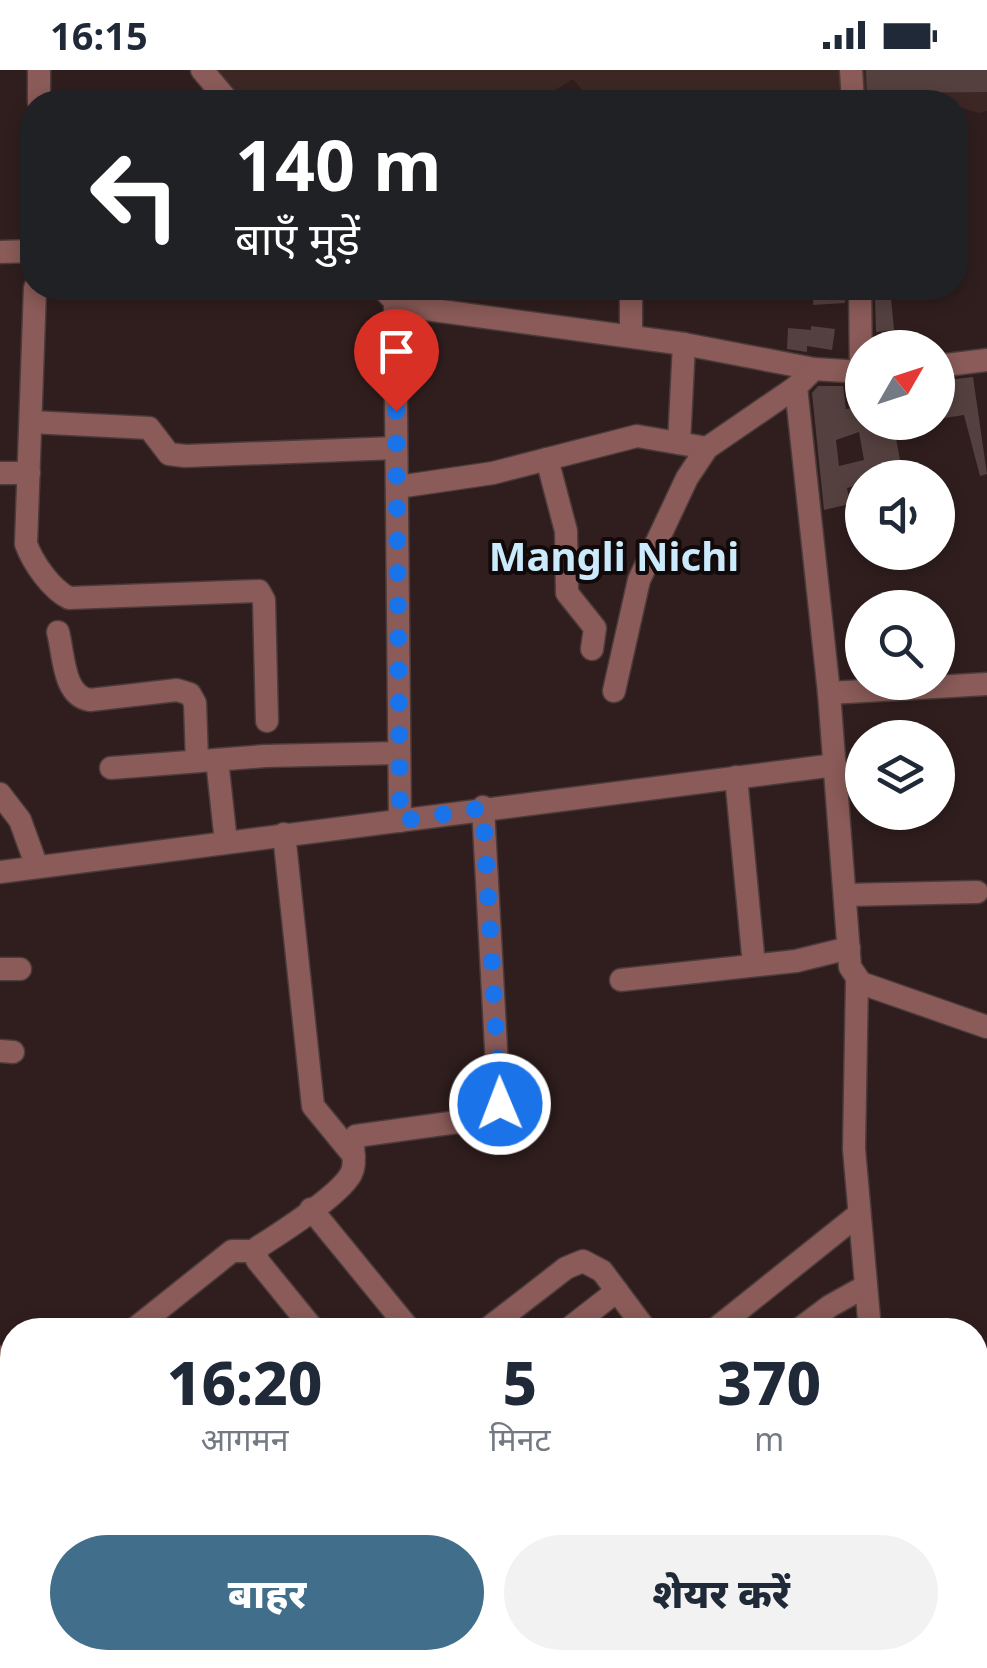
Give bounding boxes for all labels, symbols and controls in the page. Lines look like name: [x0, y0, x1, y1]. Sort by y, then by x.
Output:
text: 16:15: [50, 9, 148, 61]
text: 140 m: [235, 116, 442, 212]
icon: left: [70, 130, 200, 260]
text: बाएँ मुड़ें: [235, 207, 360, 268]
pin: [354, 309, 439, 412]
icon: arrive: [369, 324, 424, 379]
north arrow: [845, 330, 955, 440]
map controls: [845, 330, 955, 830]
button: sound: [845, 460, 955, 570]
district label: Mangli Nichi: [489, 528, 739, 583]
button: search: [845, 590, 955, 700]
button: layers: [845, 720, 955, 830]
position arrow: [448, 1052, 552, 1156]
text: 16:20: [167, 1341, 323, 1423]
text: 5: [503, 1341, 537, 1423]
text: 370: [717, 1341, 821, 1423]
text: आगमन: [201, 1417, 288, 1460]
text: मिनट: [489, 1417, 551, 1460]
text: m: [754, 1417, 784, 1460]
button: बाहर: [50, 1535, 484, 1650]
button: शेयर करें: [504, 1535, 938, 1650]

